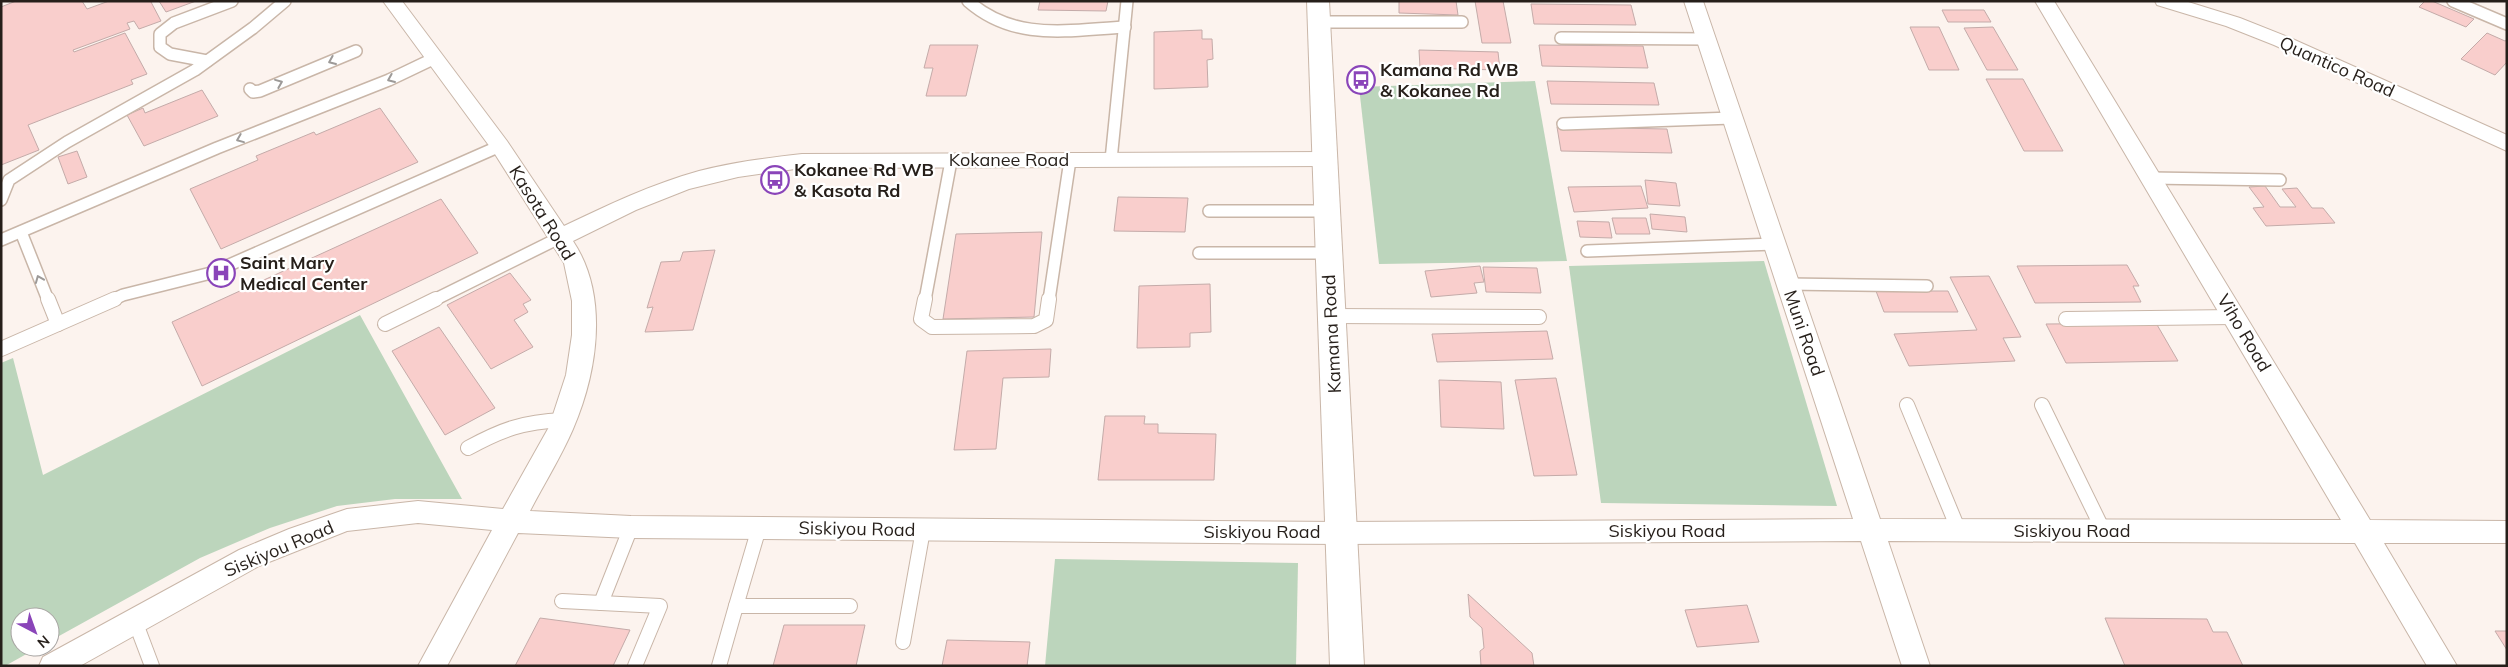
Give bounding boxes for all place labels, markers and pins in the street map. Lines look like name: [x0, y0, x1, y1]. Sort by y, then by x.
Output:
place label: Kamana Rd WB & Kokanee Rd: [1380, 58, 1519, 102]
bus stop icon: Kamana Rd WB & Kokanee Rd: [1346, 65, 1376, 95]
place label: Kokanee Rd WB & Kasota Rd: [794, 158, 934, 202]
bus stop icon: Kokanee Rd WB & Kasota Rd: [760, 165, 790, 195]
place label: Saint Mary Medical Center: [240, 251, 368, 295]
hospital icon: Saint Mary Medical Center: [206, 258, 236, 288]

